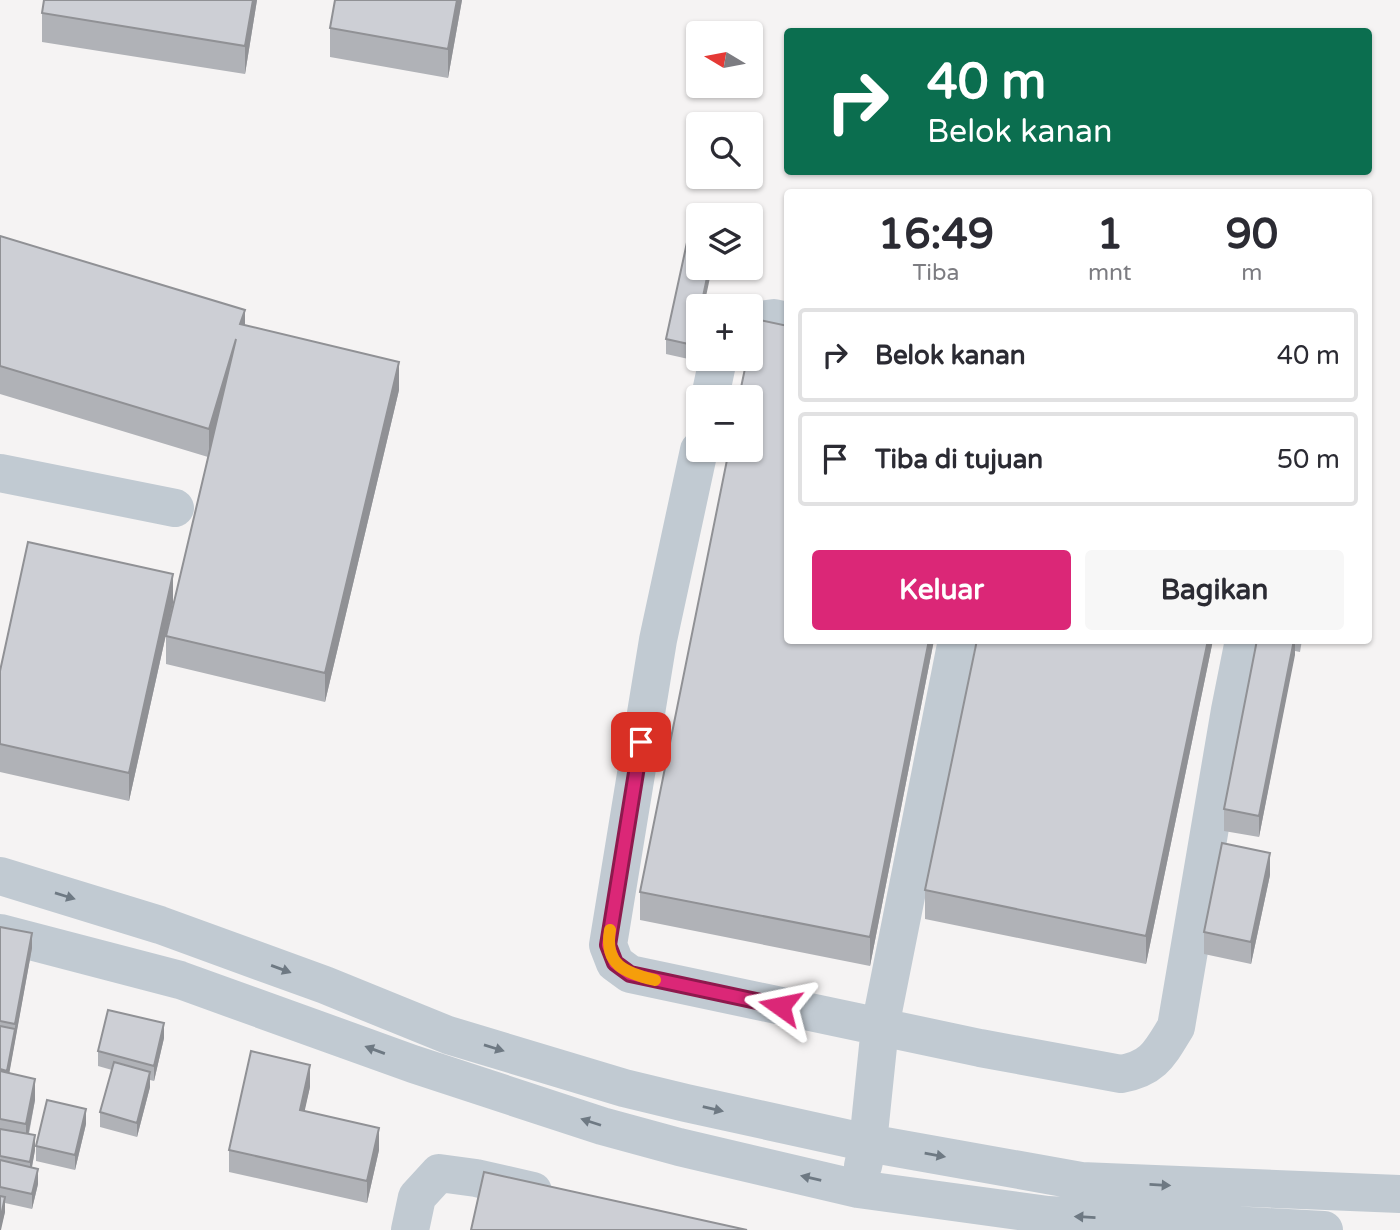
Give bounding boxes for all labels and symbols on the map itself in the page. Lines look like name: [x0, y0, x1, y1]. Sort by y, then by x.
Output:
north arrow: [686, 21, 763, 98]
pin: [611, 712, 671, 772]
one-way arrow: [55, 891, 76, 902]
one-way arrow: [270, 964, 291, 975]
position arrow: [743, 969, 817, 1043]
one-way arrow: [365, 1044, 386, 1055]
one-way arrow: [483, 1044, 504, 1054]
one-way arrow: [702, 1104, 724, 1115]
one-way arrow: [580, 1116, 601, 1127]
one-way arrow: [924, 1150, 946, 1161]
one-way arrow: [800, 1172, 822, 1183]
one-way arrow: [1149, 1179, 1171, 1190]
one-way arrow: [1074, 1211, 1096, 1222]

